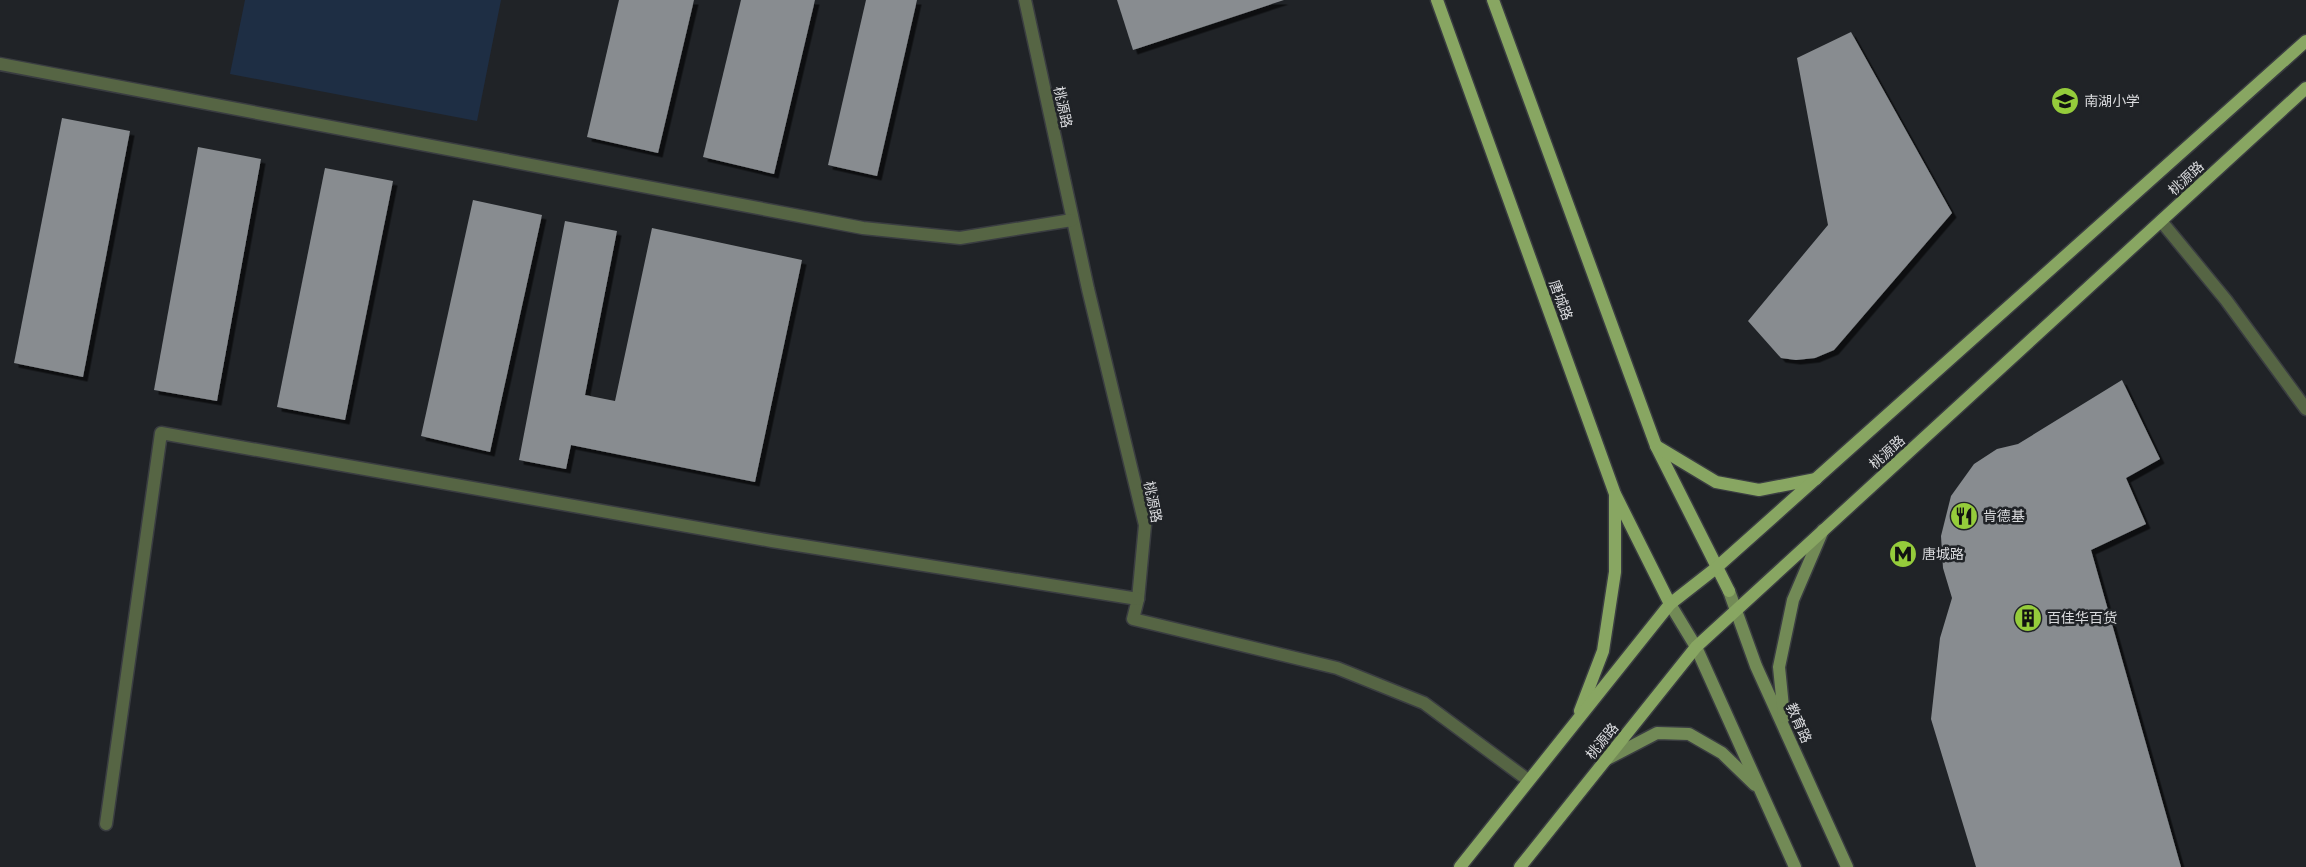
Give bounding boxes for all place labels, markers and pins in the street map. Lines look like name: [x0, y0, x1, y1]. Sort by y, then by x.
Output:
school or university icon: 南湖小学: [2050, 86, 2080, 116]
place label: 南湖小学: [2084, 93, 2140, 109]
restaurant icon: 肯德基: [1949, 501, 1979, 531]
place label: 肯德基: [1983, 508, 2025, 524]
metro station icon: 唐城路: [1888, 539, 1918, 569]
place label: 唐城路: [1922, 546, 1964, 562]
building icon: 百佳华百货: [2013, 603, 2043, 633]
place label: 百佳华百货: [2047, 610, 2117, 626]

